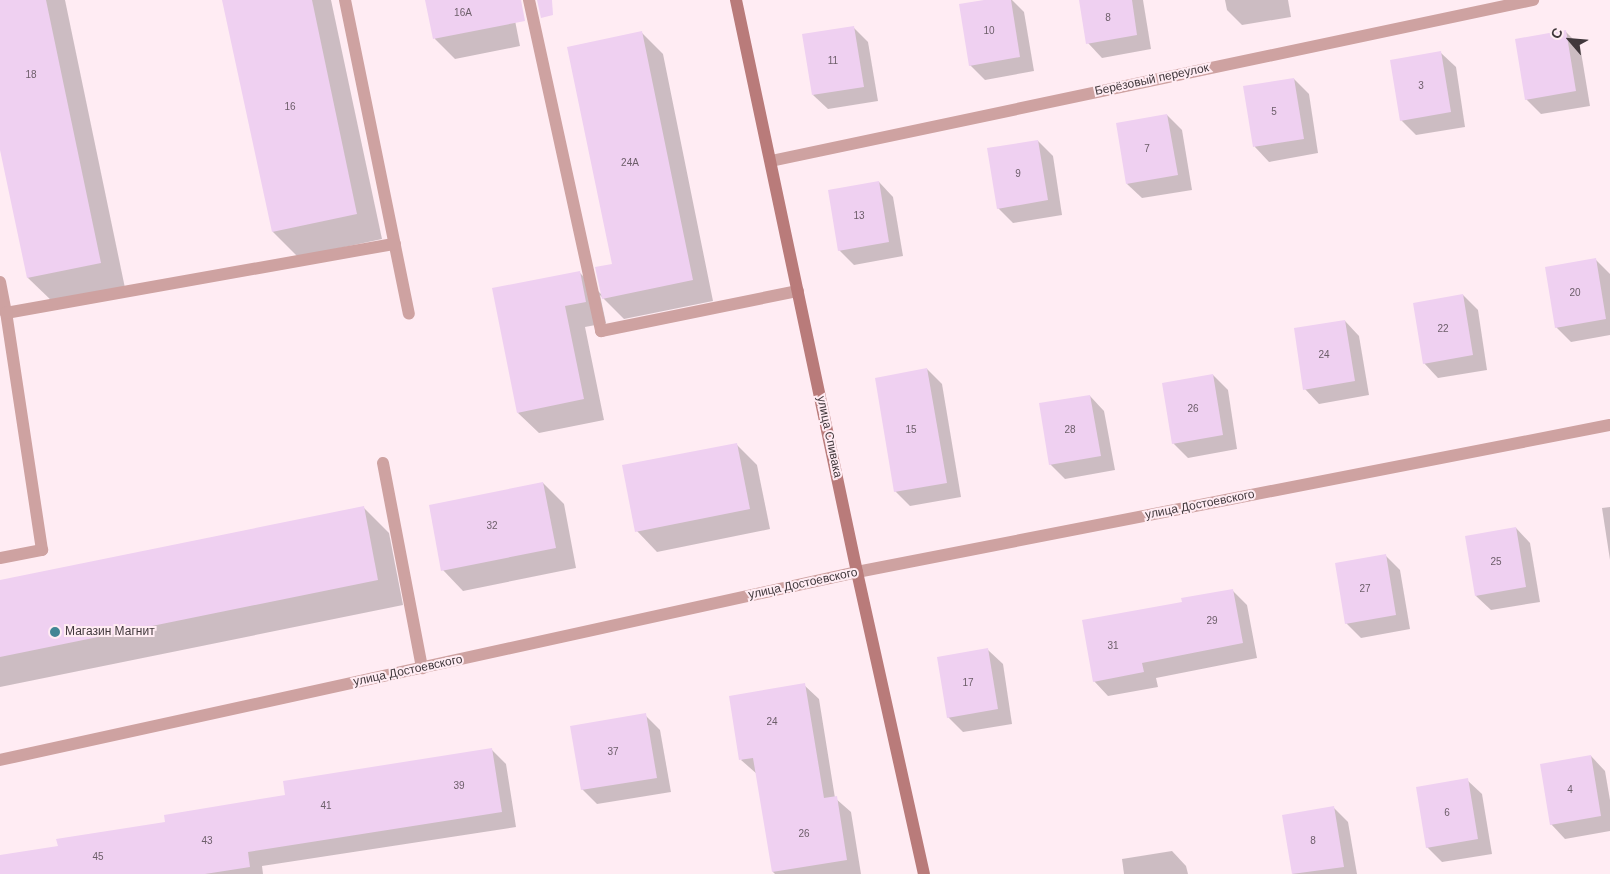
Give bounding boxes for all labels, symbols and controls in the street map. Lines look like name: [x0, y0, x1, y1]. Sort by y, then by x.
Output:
house number: 16А: [454, 7, 472, 19]
house number: 8: [1105, 12, 1111, 24]
north arrow: [1545, 15, 1595, 65]
house number: 10: [983, 25, 995, 37]
text: С: [1547, 25, 1566, 41]
house number: 11: [828, 55, 838, 67]
street label: Берёзовый переулок: [1094, 61, 1210, 99]
house number: 18: [25, 69, 37, 81]
house number: 3: [1418, 80, 1424, 92]
house number: 16: [284, 101, 296, 113]
house number: 5: [1271, 106, 1277, 118]
house number: 7: [1144, 143, 1150, 155]
house number: 24А: [621, 157, 639, 169]
house number: 9: [1015, 168, 1021, 180]
house number: 13: [853, 210, 865, 222]
house number: 20: [1569, 287, 1581, 299]
house number: 22: [1437, 323, 1449, 335]
house number: 24: [1318, 349, 1330, 361]
street label: улица Спивака: [813, 395, 845, 479]
house number: 26: [1187, 403, 1199, 415]
house number: 15: [905, 424, 917, 436]
house number: 28: [1064, 424, 1076, 436]
street label: улица Достоевского: [1144, 487, 1256, 523]
house number: 32: [486, 520, 498, 532]
house number: 25: [1490, 556, 1502, 568]
street label: улица Достоевского: [747, 565, 859, 603]
house number: 27: [1359, 583, 1371, 595]
house number: 29: [1206, 615, 1218, 627]
place label: Магазин Магнит: [65, 625, 155, 639]
marker: Магазин Магнит: [49, 626, 61, 638]
house number: 31: [1107, 640, 1119, 652]
street label: улица Достоевского: [352, 652, 464, 690]
house number: 17: [962, 677, 974, 689]
house number: 24: [766, 716, 778, 728]
house number: 37: [607, 746, 619, 758]
house number: 39: [453, 780, 465, 792]
house number: 4: [1567, 784, 1573, 796]
house number: 41: [320, 800, 332, 812]
house number: 6: [1444, 807, 1450, 819]
house number: 26: [798, 828, 810, 840]
house number: 43: [201, 835, 213, 847]
house number: 8: [1310, 835, 1316, 847]
house number: 45: [92, 851, 104, 863]

